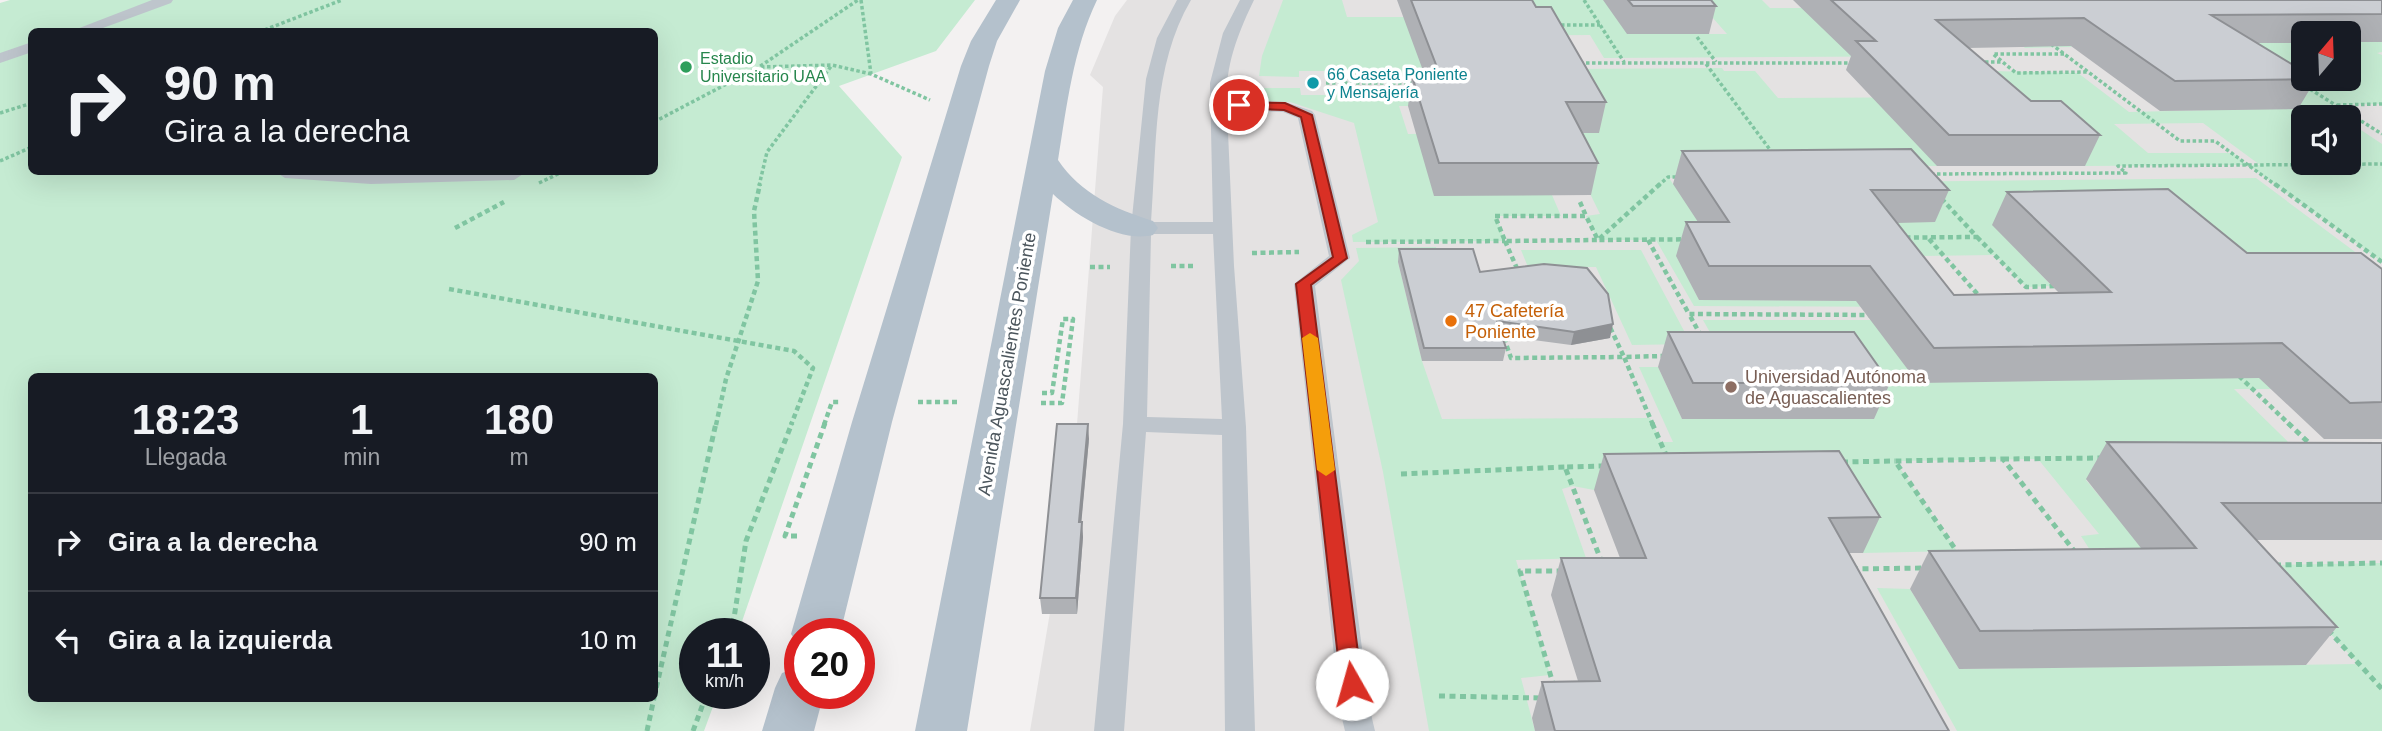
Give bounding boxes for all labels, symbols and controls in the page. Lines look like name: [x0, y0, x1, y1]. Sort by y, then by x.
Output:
north arrow: [2291, 21, 2361, 91]
map controls: [2291, 21, 2361, 175]
place label: Estadio Universitario UAA: [700, 50, 827, 85]
icon: right: [49, 56, 140, 147]
text: 90 m: [164, 56, 276, 110]
marker: Estadio Universitario UAA: [678, 59, 694, 75]
place label: 66 Caseta Poniente y Mensajería: [1327, 66, 1468, 101]
pin: [1209, 75, 1269, 135]
marker: 66 Caseta Poniente y Mensajería: [1305, 75, 1321, 91]
icon: arrive: [1220, 86, 1258, 124]
button: sound: [2291, 105, 2361, 175]
text: Gira a la derecha: [164, 113, 409, 149]
street label: Avenida Aguascalientes Poniente: [974, 231, 1040, 497]
place label: 47 Cafetería Poniente: [1465, 301, 1565, 342]
marker: 47 Cafetería Poniente: [1443, 313, 1459, 329]
place label: Universidad Autónoma de Aguascalientes: [1745, 367, 1927, 408]
marker: Universidad Autónoma de Aguascalientes: [1723, 379, 1739, 395]
text: 18:23: [132, 396, 239, 443]
text: 1: [350, 396, 373, 443]
text: 180: [484, 396, 554, 443]
text: Llegada: [145, 444, 227, 470]
text: min: [343, 444, 380, 470]
text: m: [510, 444, 529, 470]
icon: right: [49, 523, 87, 561]
text: Gira a la derecha: [108, 527, 318, 557]
text: 90 m: [579, 527, 637, 557]
speed limit sign: 20: [784, 618, 875, 709]
icon: left: [49, 621, 87, 659]
text: Gira a la izquierda: [108, 625, 332, 655]
text: 10 m: [579, 625, 637, 655]
text: 11: [706, 635, 743, 674]
position arrow: [1315, 647, 1389, 721]
text: km/h: [705, 671, 744, 691]

